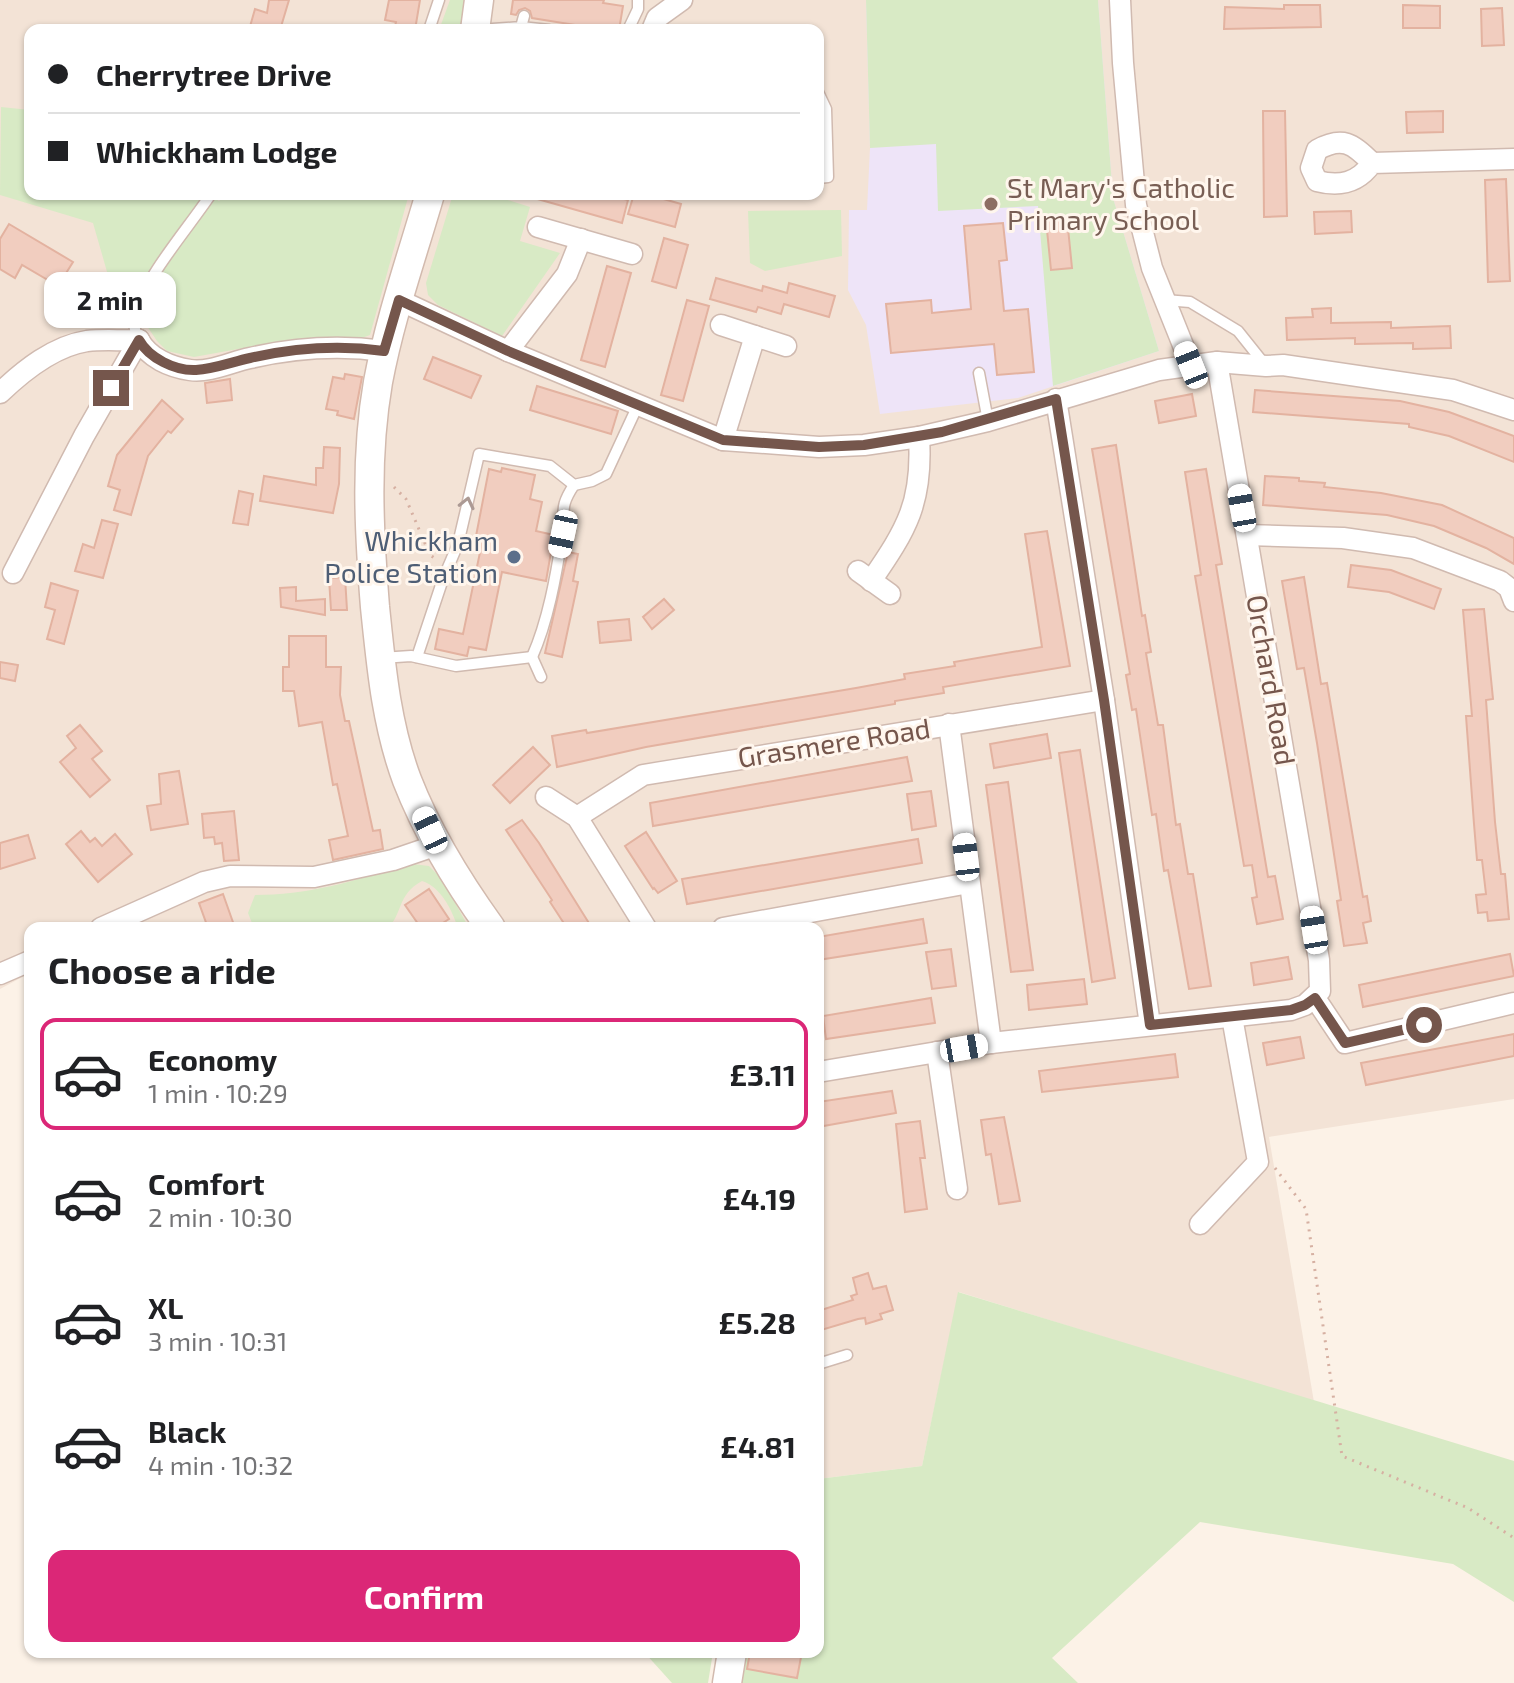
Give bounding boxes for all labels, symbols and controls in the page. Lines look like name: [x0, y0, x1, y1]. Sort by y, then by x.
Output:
text: Cherrytree Drive: [96, 56, 332, 92]
text: Whickham Lodge: [96, 133, 338, 169]
place label: St Mary's Catholic Primary School: [1007, 170, 1235, 236]
marker: St Mary's Catholic Primary School: [982, 195, 1000, 213]
callout: 2 min: [45, 272, 177, 328]
text: 2 min: [77, 284, 143, 315]
car: [1171, 338, 1211, 392]
route end: [93, 370, 129, 406]
car: [1226, 482, 1258, 534]
one-way arrow: [458, 497, 475, 511]
car: [546, 508, 580, 560]
place label: Whickham Police Station: [324, 523, 498, 589]
marker: Whickham Police Station: [505, 548, 523, 566]
street label: Orchard Road: [1240, 592, 1304, 768]
street label: Grasmere Road: [735, 710, 933, 774]
car: [409, 803, 451, 857]
car: [951, 832, 981, 882]
car: [1298, 904, 1330, 956]
text: Choose a ride: [48, 948, 276, 991]
route start: [1406, 1007, 1442, 1043]
car: [938, 1032, 990, 1064]
icon: car: [52, 1038, 124, 1110]
text: Economy: [148, 1041, 277, 1077]
text: £3.11: [729, 1056, 796, 1092]
text: 1 min · 10:29: [148, 1077, 288, 1108]
icon: car: [52, 1162, 124, 1234]
text: Comfort: [148, 1165, 265, 1201]
text: £4.19: [723, 1180, 796, 1216]
text: 2 min · 10:30: [148, 1201, 293, 1232]
icon: car: [52, 1286, 124, 1358]
text: XL: [148, 1289, 183, 1325]
text: £5.28: [718, 1304, 796, 1340]
text: 3 min · 10:31: [148, 1325, 287, 1356]
icon: car: [52, 1410, 124, 1482]
text: Black: [148, 1413, 226, 1449]
text: £4.81: [720, 1428, 796, 1464]
text: 4 min · 10:32: [148, 1449, 293, 1480]
button: Confirm: [48, 1550, 800, 1642]

